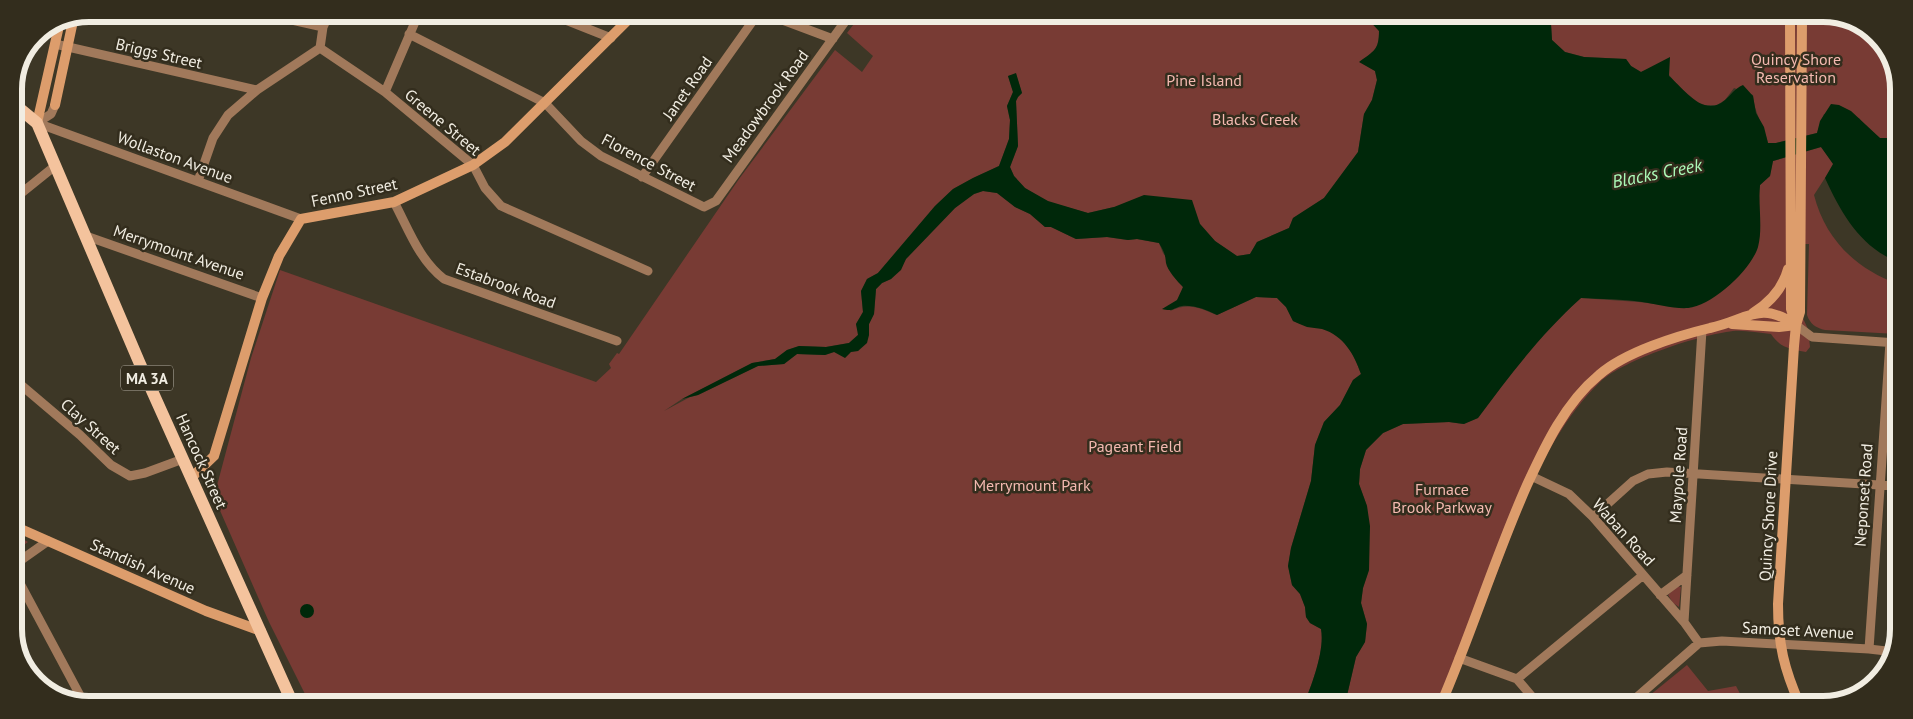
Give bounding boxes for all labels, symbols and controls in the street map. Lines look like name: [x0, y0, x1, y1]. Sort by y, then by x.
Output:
street label: Briggs Street: [114, 33, 205, 73]
street label: Meadowbrook Road: [718, 46, 812, 166]
park label: Quincy Shore Reservation: [1751, 49, 1841, 87]
street label: Janet Road: [657, 52, 716, 124]
park label: Pine Island: [1166, 70, 1242, 90]
street label: Greene Street: [401, 84, 486, 160]
park label: Blacks Creek: [1212, 109, 1298, 129]
street label: Wollaston Avenue: [115, 127, 235, 187]
street label: Florence Street: [598, 129, 700, 196]
water label: Blacks Creek: [1610, 153, 1705, 193]
street label: Fenno Street: [309, 173, 399, 211]
street label: Merrymount Avenue: [111, 220, 247, 284]
street label: Estabrook Road: [453, 258, 559, 312]
road number: MA 3A: [121, 366, 173, 390]
street label: Clay Street: [57, 394, 126, 458]
street label: Hancock Street: [172, 410, 232, 512]
street label: Maypole Road: [1665, 426, 1691, 524]
park label: Pageant Field: [1088, 436, 1182, 456]
street label: Neponset Road: [1849, 443, 1877, 547]
street label: Quincy Shore Drive: [1755, 450, 1781, 582]
park label: Merrymount Park: [973, 475, 1091, 495]
park label: Furnace Brook Parkway: [1392, 479, 1493, 517]
street label: Waban Road: [1588, 494, 1660, 570]
street label: Standish Avenue: [87, 534, 199, 598]
street label: Samoset Avenue: [1742, 617, 1854, 643]

